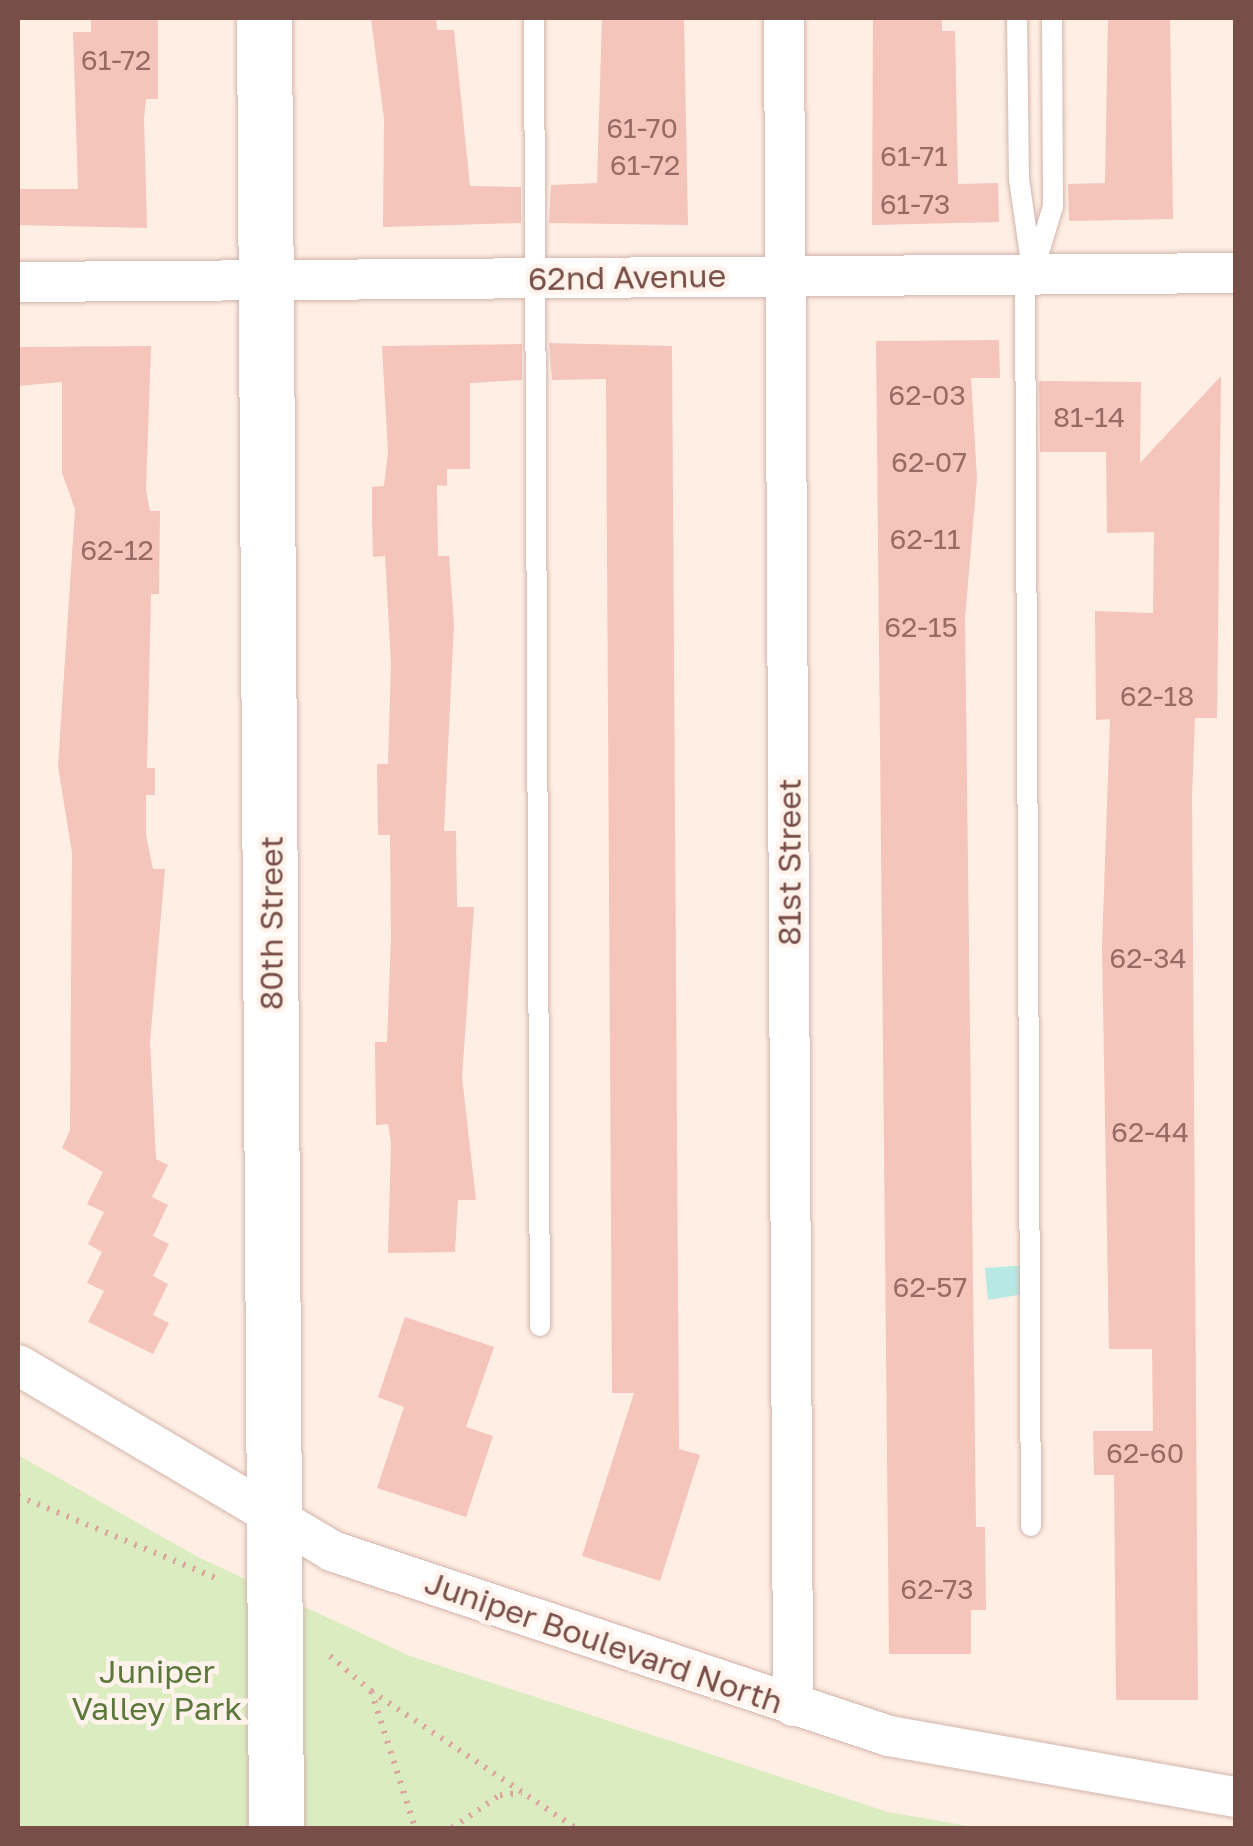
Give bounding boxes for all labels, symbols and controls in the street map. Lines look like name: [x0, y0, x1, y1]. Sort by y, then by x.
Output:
house number: 61-72: [81, 43, 151, 77]
house number: 61-70: [606, 111, 678, 145]
house number: 61-71: [880, 139, 948, 173]
house number: 61-72: [610, 148, 680, 182]
house number: 61-73: [880, 187, 950, 221]
street label: 62nd Avenue: [528, 256, 726, 298]
house number: 62-03: [888, 378, 966, 412]
house number: 81-14: [1053, 400, 1125, 434]
house number: 62-07: [891, 445, 967, 479]
house number: 62-11: [890, 522, 960, 556]
house number: 62-12: [80, 533, 154, 567]
house number: 62-15: [884, 610, 958, 644]
house number: 62-18: [1120, 679, 1194, 713]
street label: 81st Street: [770, 778, 808, 946]
street label: 80th Street: [252, 836, 290, 1010]
house number: 62-34: [1109, 941, 1187, 975]
house number: 62-44: [1111, 1115, 1189, 1149]
house number: 62-57: [893, 1270, 967, 1304]
house number: 62-60: [1106, 1436, 1184, 1470]
street label: Juniper Boulevard North: [420, 1563, 788, 1721]
house number: 62-73: [900, 1572, 974, 1606]
park label: Juniper Valley Park: [72, 1653, 242, 1728]

